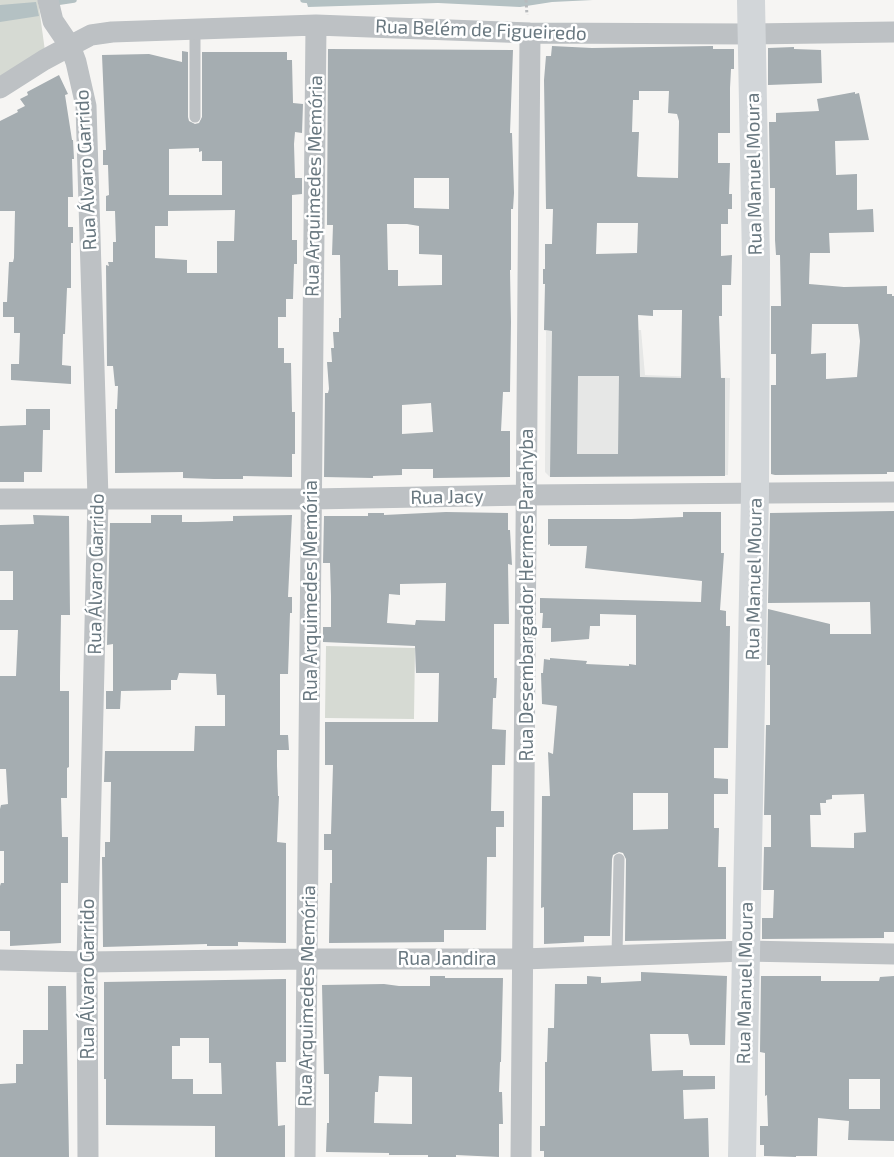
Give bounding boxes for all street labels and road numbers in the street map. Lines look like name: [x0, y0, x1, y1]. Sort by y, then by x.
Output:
street label: Rua Belém de Figueiredo: [375, 15, 587, 45]
street label: Rua Arquimedes Memória: [301, 75, 327, 297]
street label: Rua Álvaro Garrido: [70, 89, 102, 251]
street label: Rua Manuel Moura: [741, 93, 767, 255]
street label: Rua Desembargador Hermes Parahyba: [516, 428, 538, 762]
street label: Rua Arquimedes Memória: [300, 480, 322, 702]
street label: Rua Jacy: [410, 485, 484, 509]
street label: Rua Álvaro Garrido: [83, 493, 109, 655]
street label: Rua Manuel Moura: [741, 498, 767, 660]
street label: Rua Arquimedes Memória: [294, 885, 320, 1107]
street label: Rua Álvaro Garrido: [77, 898, 99, 1060]
street label: Rua Manuel Moura: [732, 902, 758, 1064]
street label: Rua Jandira: [398, 948, 496, 970]

